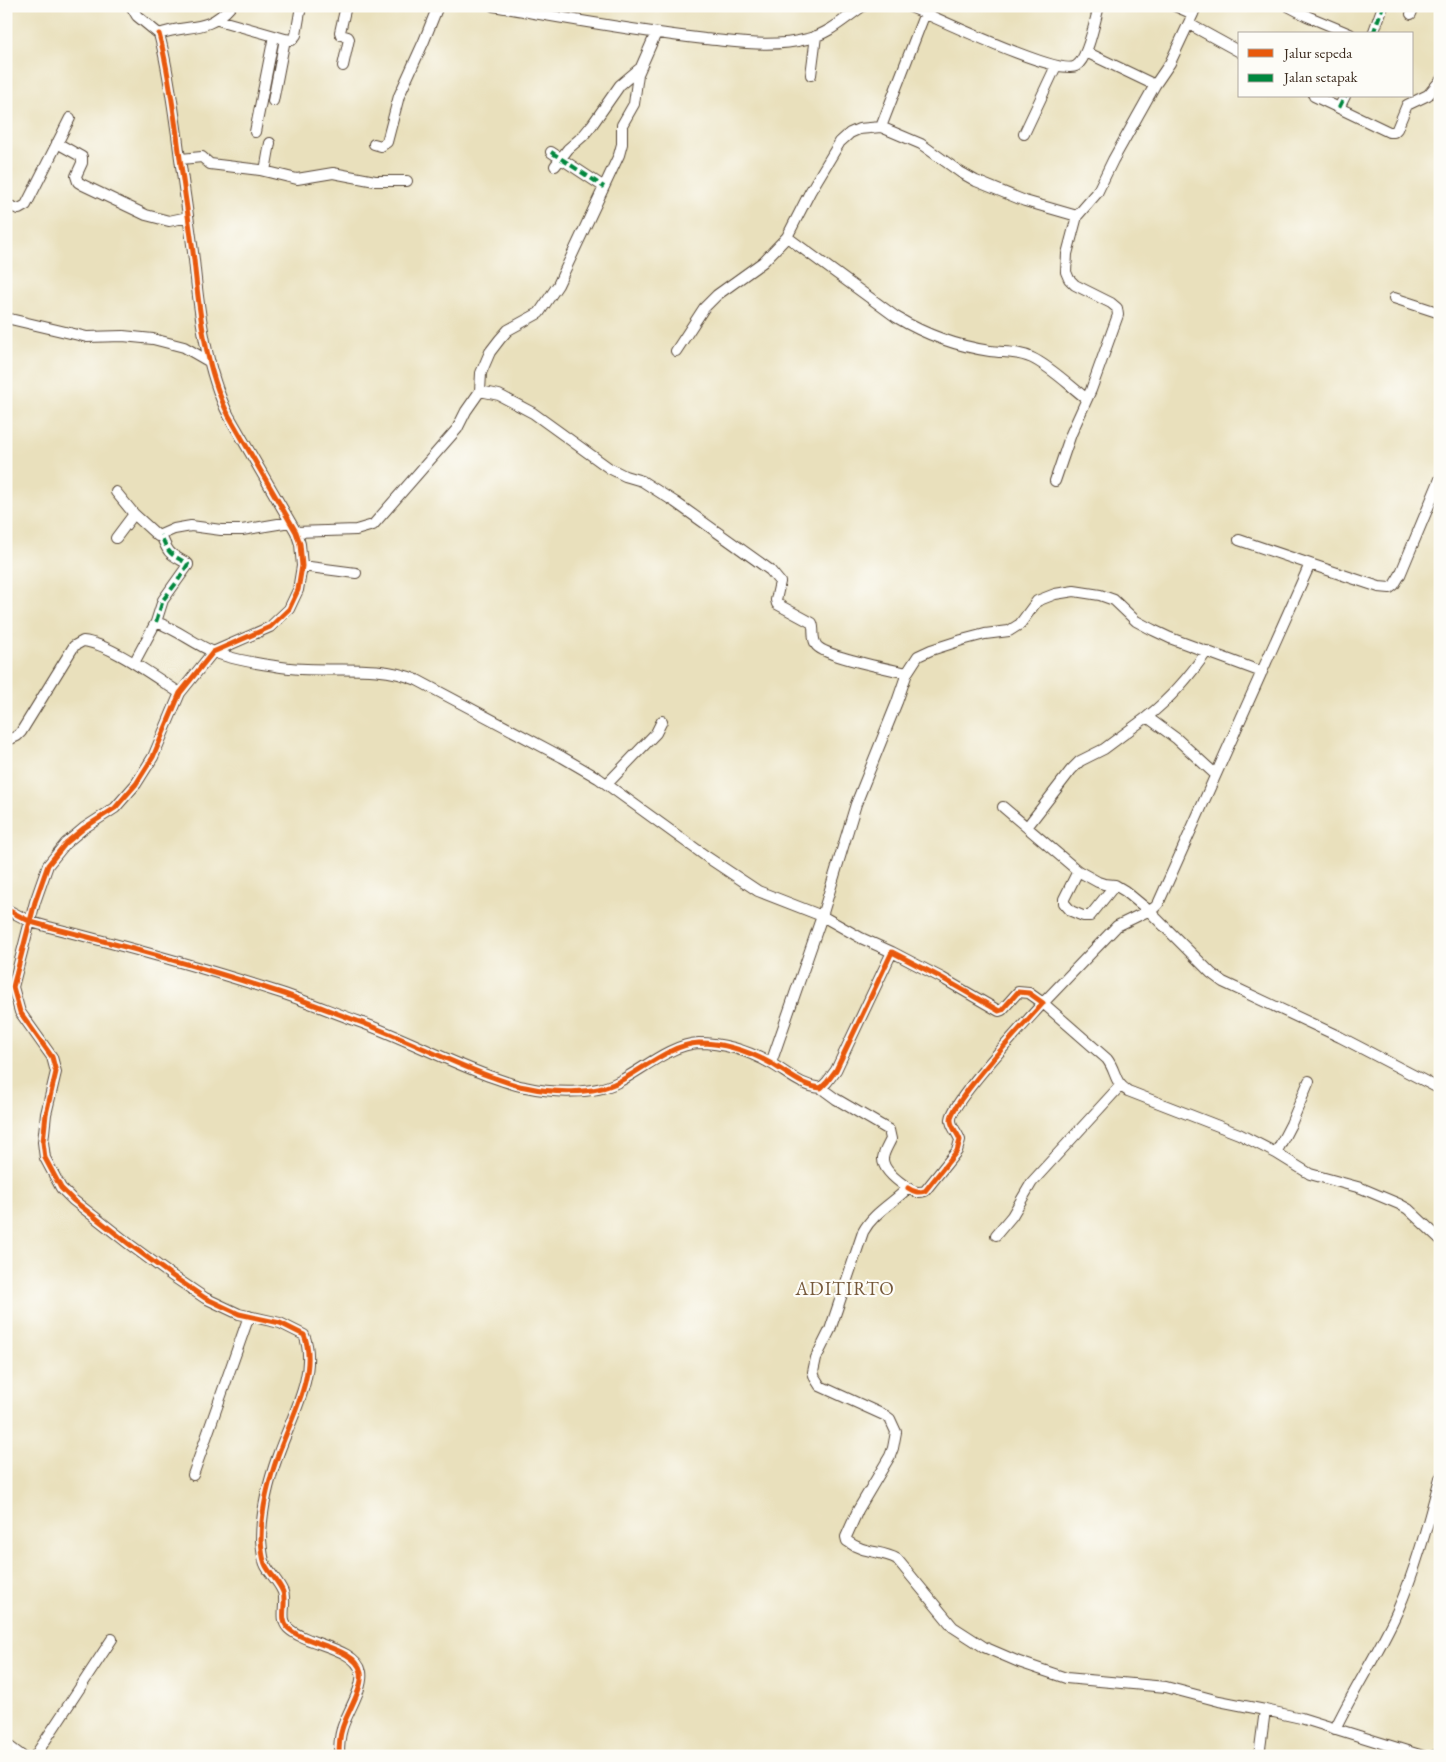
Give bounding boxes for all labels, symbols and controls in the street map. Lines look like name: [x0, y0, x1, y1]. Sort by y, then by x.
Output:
legend: [1238, 32, 1414, 98]
text: Jalur sepeda: [1282, 43, 1352, 62]
text: Jalan setapak: [1282, 67, 1358, 86]
district label: ADITIRTO: [794, 1276, 895, 1301]

